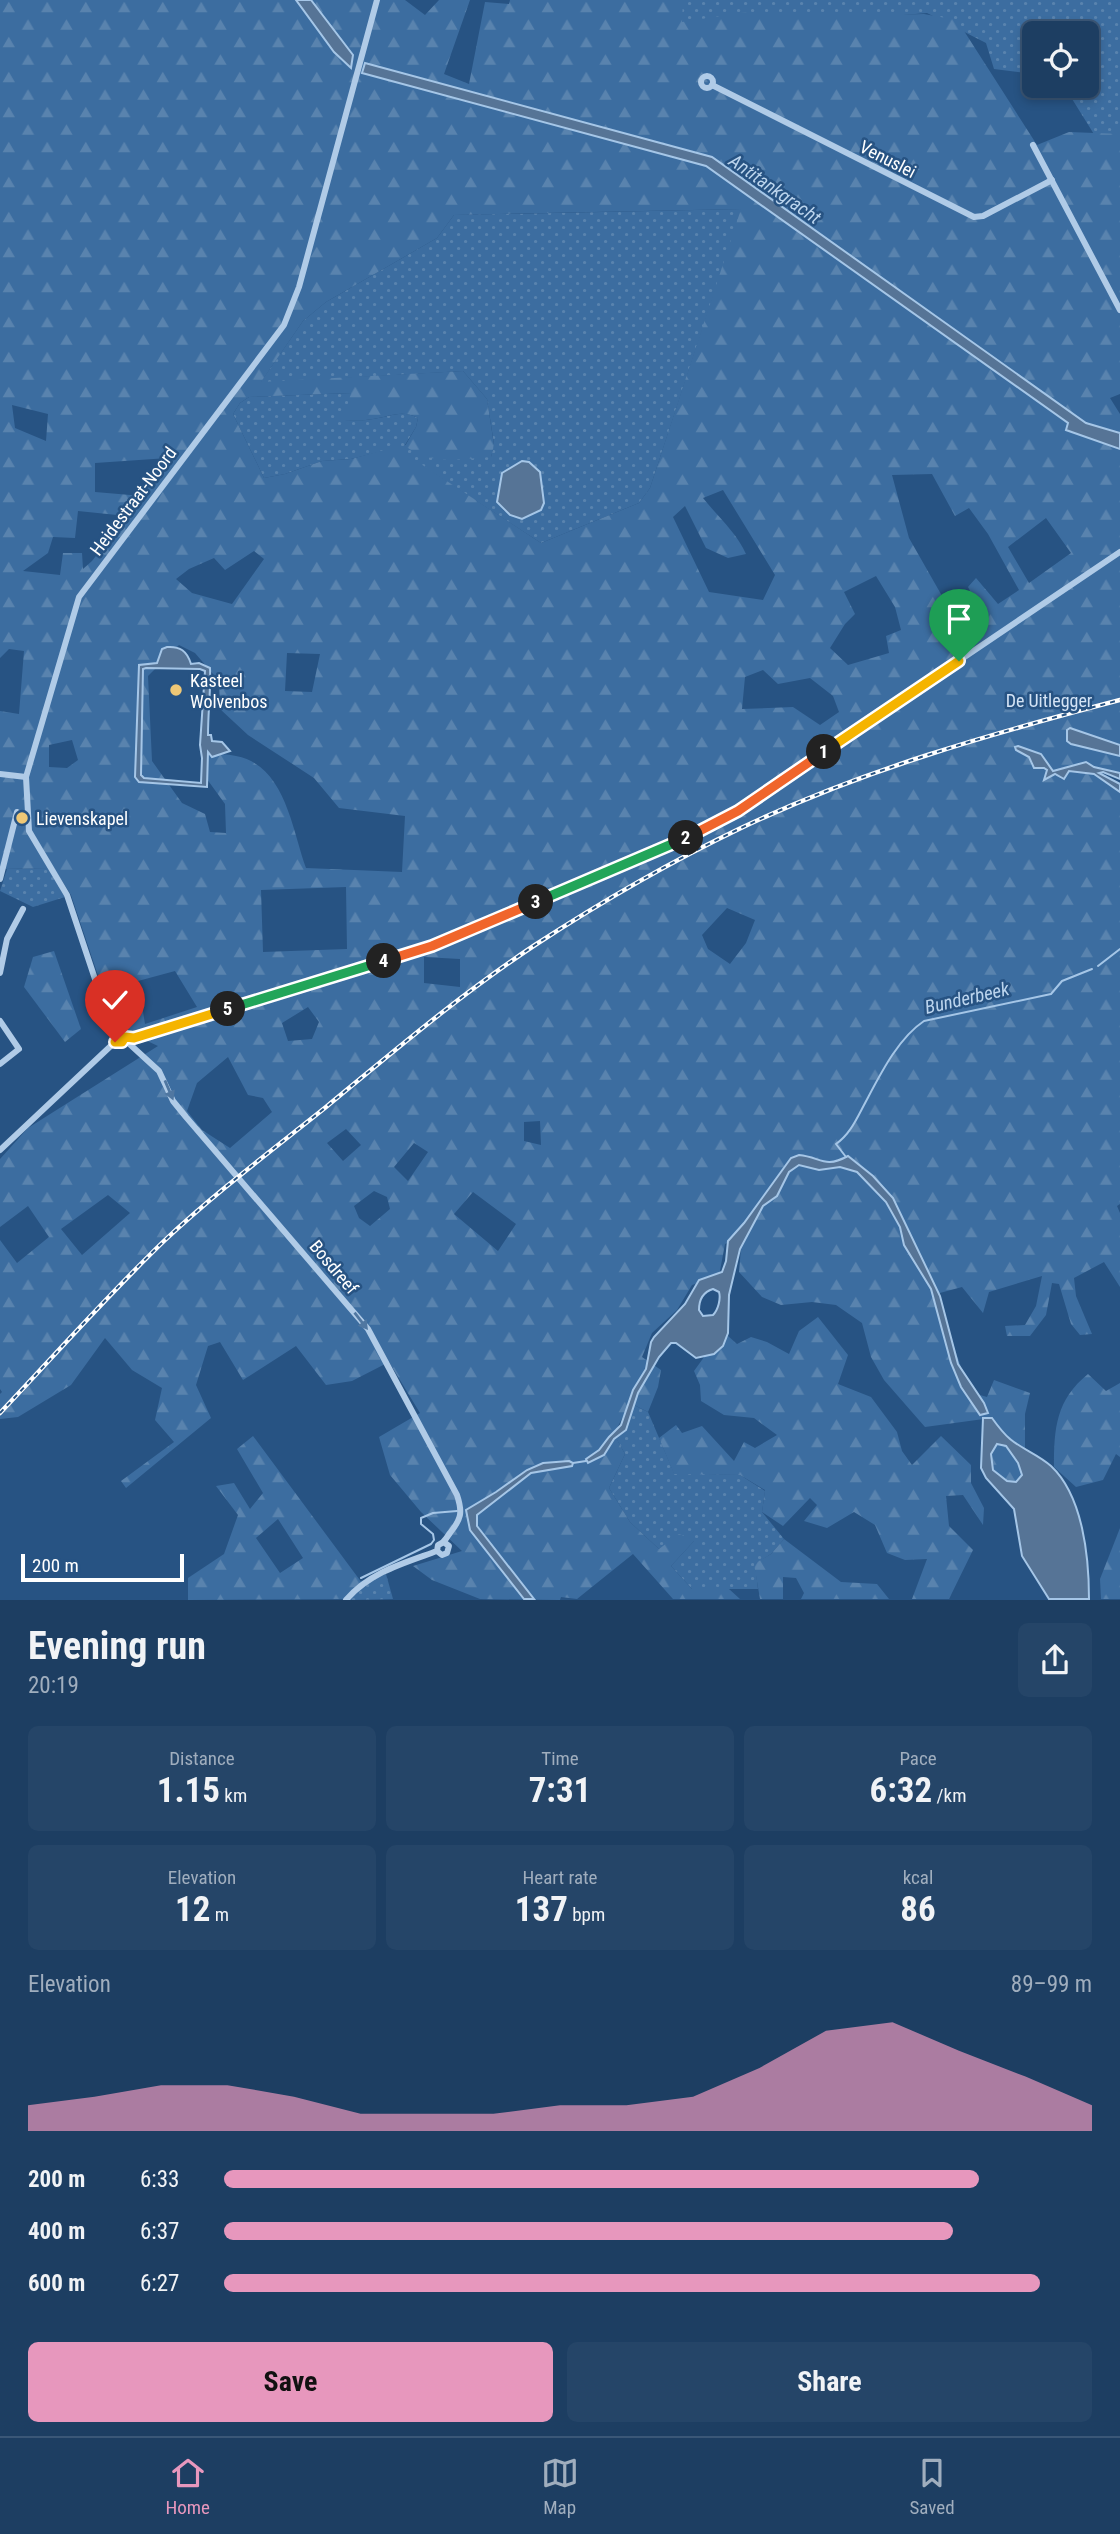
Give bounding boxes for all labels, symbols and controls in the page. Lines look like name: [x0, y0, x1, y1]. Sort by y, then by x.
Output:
map controls: [1022, 21, 1099, 98]
button: locate: [1022, 21, 1099, 98]
street label: Venuslei: [856, 136, 920, 182]
water label: Antitankgracht: [724, 148, 826, 229]
street label: Heidestraat-Noord: [85, 443, 181, 559]
pin: [929, 589, 989, 661]
icon: arrive: [940, 600, 978, 638]
place label: Kasteel Wolvenbos: [190, 670, 267, 712]
marker: Kasteel Wolvenbos: [168, 682, 184, 698]
park label: De Uitlegger: [1006, 690, 1093, 711]
pin: 1: [806, 734, 842, 770]
text: 1: [819, 740, 828, 763]
place label: Lievenskapel: [36, 808, 128, 829]
marker: Lievenskapel: [14, 810, 30, 826]
pin: 2: [668, 820, 704, 856]
text: 2: [681, 826, 690, 849]
pin: 3: [518, 884, 554, 920]
text: 3: [531, 890, 540, 913]
pin: 4: [366, 944, 402, 978]
text: 4: [379, 949, 388, 972]
pin: [85, 970, 145, 1042]
water label: Bunderbeek: [923, 977, 1012, 1019]
icon: check: [96, 981, 134, 1019]
pin: 5: [210, 992, 246, 1026]
text: 5: [223, 997, 232, 1020]
one-way arrow: [163, 1080, 174, 1101]
street label: Bosdreef: [305, 1236, 363, 1298]
one-way arrow: [353, 1311, 368, 1329]
scale bar: [21, 1550, 184, 1582]
text: 200 m: [32, 1554, 79, 1577]
button: share: [1018, 1623, 1092, 1697]
text: Evening run: [28, 1624, 206, 1668]
text: 20:19: [28, 1672, 79, 1699]
text: Distance: [169, 1747, 235, 1770]
text: Time: [541, 1747, 579, 1770]
text: Pace: [899, 1747, 937, 1770]
text: 1.15: [157, 1770, 220, 1811]
text: 7:31: [529, 1770, 591, 1811]
text: 6:32: [870, 1770, 932, 1811]
text: km: [220, 1784, 247, 1807]
text: /km: [932, 1784, 966, 1807]
text: Elevation: [168, 1866, 236, 1889]
text: Heart rate: [522, 1866, 598, 1889]
text: kcal: [903, 1866, 933, 1889]
text: 12: [175, 1889, 210, 1930]
text: 137: [515, 1889, 568, 1930]
text: 86: [900, 1889, 936, 1930]
text: m: [210, 1903, 229, 1926]
text: bpm: [568, 1903, 605, 1926]
text: Elevation: [28, 1971, 111, 1998]
text: 89–99 m: [1011, 1971, 1092, 1998]
text: 200 m: [28, 2166, 85, 2193]
text: 6:33: [140, 2166, 179, 2193]
text: 400 m: [28, 2218, 85, 2245]
text: 6:37: [140, 2218, 179, 2245]
text: 600 m: [28, 2270, 85, 2297]
text: 6:27: [140, 2270, 179, 2297]
button: Save: [28, 2342, 553, 2422]
button: Share: [567, 2342, 1092, 2422]
tab: Home: [165, 2454, 210, 2519]
tab: Map: [541, 2454, 579, 2519]
tab: Saved: [909, 2454, 955, 2519]

